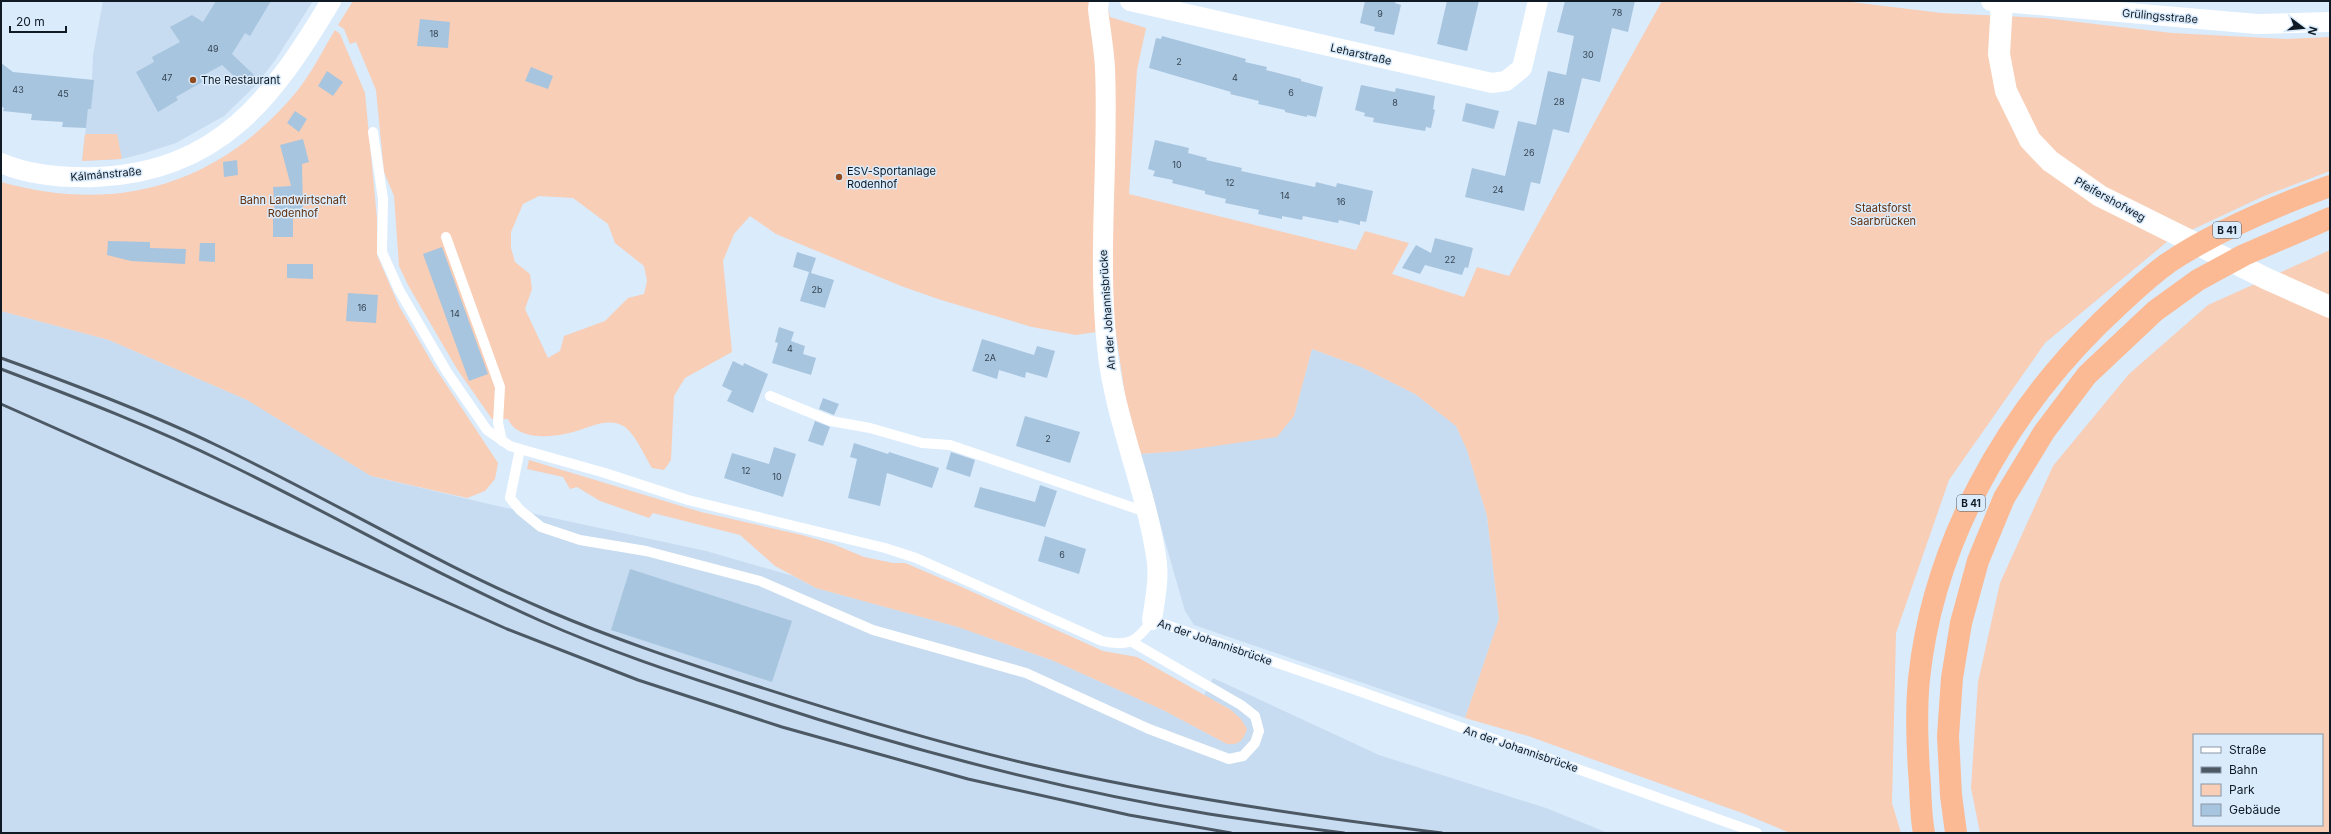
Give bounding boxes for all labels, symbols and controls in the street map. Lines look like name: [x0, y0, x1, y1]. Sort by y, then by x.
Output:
street label: Grülingsstraße: [2121, 6, 2199, 26]
house number: 78: [1612, 7, 1623, 18]
scale bar: [10, 8, 66, 34]
house number: 9: [1377, 8, 1383, 19]
north arrow: [2283, 8, 2323, 48]
text: 20 m: [16, 14, 45, 29]
text: N: [2305, 25, 2320, 37]
house number: 18: [429, 28, 439, 39]
street label: Leharstraße: [1329, 40, 1393, 68]
house number: 49: [207, 43, 219, 54]
house number: 30: [1582, 49, 1594, 60]
house number: 2: [1176, 56, 1182, 67]
house number: 47: [162, 72, 172, 83]
house number: 4: [1232, 72, 1238, 83]
place label: The Restaurant: [201, 73, 280, 87]
marker: The Restaurant: [188, 75, 198, 85]
house number: 43: [12, 84, 24, 95]
house number: 6: [1288, 87, 1294, 98]
house number: 45: [57, 88, 69, 99]
house number: 28: [1553, 96, 1565, 107]
house number: 8: [1392, 97, 1398, 108]
house number: 26: [1523, 147, 1535, 158]
house number: 10: [1172, 159, 1182, 170]
street label: Kálmánstraße: [70, 164, 142, 184]
place label: ESV-Sportanlage Rodenhof: [847, 164, 936, 191]
marker: ESV-Sportanlage Rodenhof: [834, 172, 844, 182]
street label: Pfeifershofweg: [2072, 174, 2148, 224]
house number: 12: [1225, 177, 1235, 188]
house number: 24: [1492, 184, 1504, 195]
house number: 14: [1280, 190, 1290, 201]
park label: Bahn Landwirtschaft Rodenhof: [240, 193, 347, 220]
house number: 16: [1336, 196, 1346, 207]
park label: Staatsforst Saarbrücken: [1850, 201, 1916, 228]
road number: B 41: [2213, 222, 2241, 238]
street label: An der Johannisbrücke: [1096, 249, 1118, 371]
house number: 22: [1445, 254, 1455, 265]
house number: 2b: [812, 284, 823, 295]
house number: 16: [357, 302, 367, 313]
house number: 14: [450, 308, 460, 319]
house number: 4: [787, 343, 793, 354]
house number: 2A: [984, 352, 996, 363]
house number: 2: [1045, 433, 1051, 444]
house number: 12: [741, 465, 751, 476]
house number: 10: [772, 471, 782, 482]
road number: B 41: [1957, 495, 1985, 511]
house number: 6: [1059, 549, 1065, 560]
street label: An der Johannisbrücke: [1156, 616, 1274, 668]
street label: An der Johannisbrücke: [1462, 723, 1580, 775]
legend: [2193, 734, 2323, 826]
text: Straße: [2229, 742, 2266, 757]
text: Bahn: [2229, 762, 2258, 777]
text: Park: [2229, 782, 2255, 797]
text: Gebäude: [2229, 802, 2281, 817]

